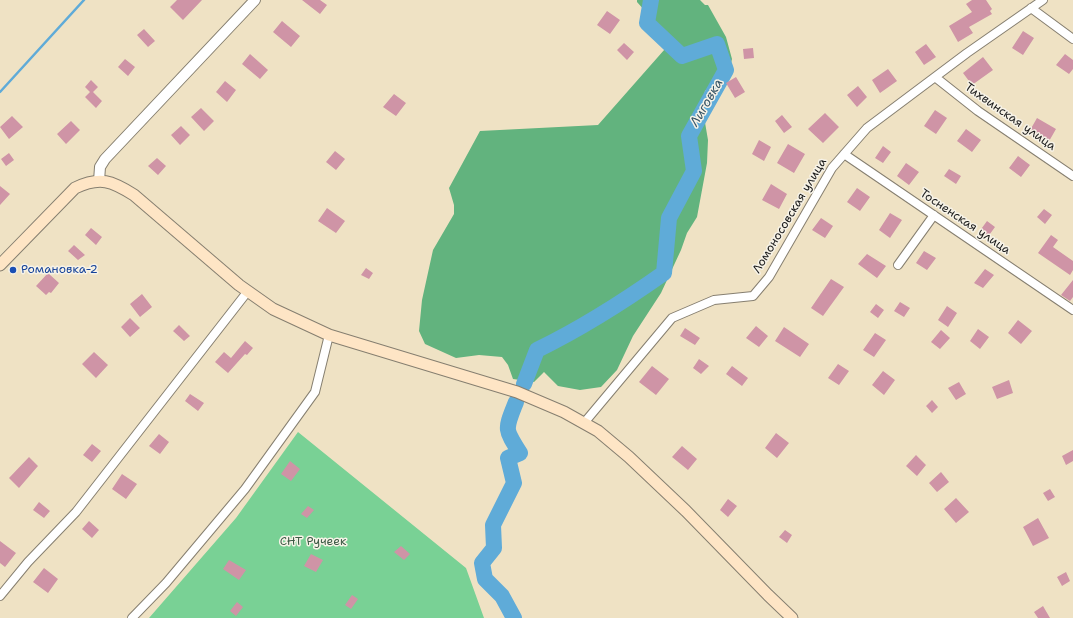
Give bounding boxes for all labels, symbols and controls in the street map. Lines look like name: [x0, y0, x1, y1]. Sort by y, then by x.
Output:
water label: Лиговка: [687, 76, 727, 130]
street label: Тихвинская улица: [962, 80, 1058, 154]
street label: Ломоносовская улица: [750, 156, 830, 276]
street label: Тосненская улица: [917, 186, 1013, 258]
place label: Романовка-2: [21, 263, 98, 277]
marker: Романовка-2: [8, 265, 18, 275]
park label: СНТ Ручеек: [280, 535, 346, 549]

